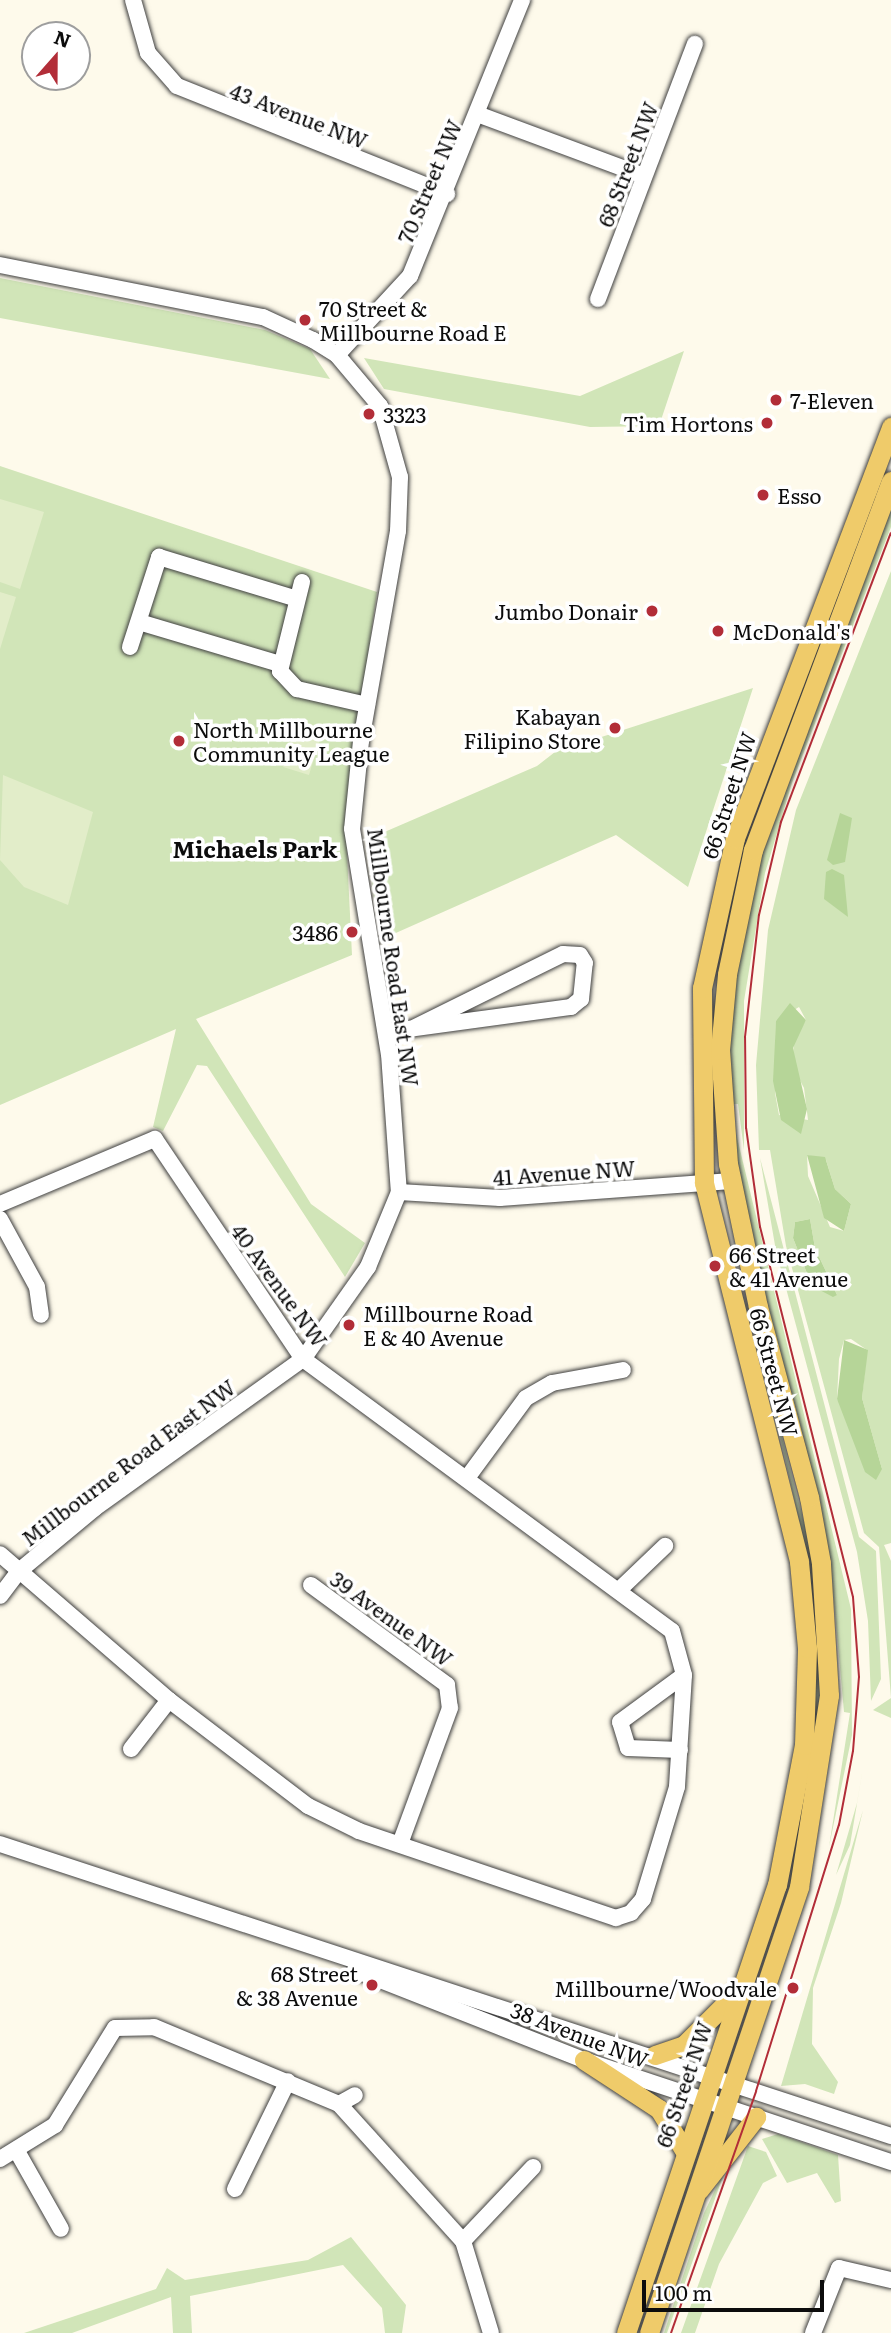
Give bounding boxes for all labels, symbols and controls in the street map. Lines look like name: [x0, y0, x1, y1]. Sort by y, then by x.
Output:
north arrow: [21, 21, 91, 91]
text: N: [50, 22, 75, 54]
street label: 43 Avenue NW: [227, 77, 371, 153]
street label: 68 Street NW: [592, 98, 662, 230]
street label: 70 Street NW: [392, 115, 466, 247]
place label: 70 Street & Millbourne Road E: [319, 295, 507, 345]
marker: 70 Street & Millbourne Road E: [297, 312, 313, 328]
place label: 7-Eleven: [790, 387, 874, 413]
marker: 7-Eleven: [768, 392, 784, 408]
place label: 3323: [383, 401, 427, 427]
marker: 3323: [361, 406, 377, 422]
place label: Tim Hortons: [623, 410, 753, 436]
marker: Tim Hortons: [759, 415, 775, 431]
place label: Esso: [777, 482, 822, 508]
marker: Esso: [755, 487, 771, 503]
place label: Jumbo Donair: [494, 598, 638, 624]
marker: Jumbo Donair: [644, 603, 660, 619]
place label: McDonald's: [732, 618, 850, 644]
marker: McDonald's: [710, 623, 726, 639]
place label: Kabayan Filipino Store: [463, 703, 601, 753]
place label: North Millbourne Community League: [193, 716, 390, 766]
marker: Kabayan Filipino Store: [607, 720, 623, 736]
street label: 66 Street NW: [696, 729, 760, 861]
marker: North Millbourne Community League: [171, 733, 187, 749]
street label: Millbourne Road East NW: [363, 826, 425, 1088]
district label: Michaels Park: [172, 834, 338, 862]
place label: 3486: [292, 919, 338, 945]
marker: 3486: [344, 924, 360, 940]
street label: 41 Avenue NW: [492, 1154, 636, 1190]
street label: 40 Avenue NW: [227, 1218, 333, 1352]
place label: 66 Street & 41 Avenue: [729, 1241, 848, 1291]
marker: 66 Street & 41 Avenue: [707, 1258, 723, 1274]
place label: Millbourne Road E & 40 Avenue: [363, 1300, 533, 1350]
street label: 66 Street NW: [746, 1305, 804, 1439]
marker: Millbourne Road E & 40 Avenue: [341, 1317, 357, 1333]
street label: Millbourne Road East NW: [16, 1373, 240, 1551]
street label: 39 Avenue NW: [326, 1565, 458, 1671]
place label: 68 Street & 38 Avenue: [236, 1960, 358, 2010]
place label: Millbourne/Woodvale: [554, 1975, 777, 2001]
marker: 68 Street & 38 Avenue: [364, 1977, 380, 1993]
marker: Millbourne/Woodvale: [783, 1978, 803, 1998]
street label: 38 Avenue NW: [508, 1996, 652, 2072]
street label: 66 Street NW: [650, 2018, 716, 2150]
scale bar: [646, 2266, 828, 2310]
text: 100 m: [655, 2276, 712, 2307]

